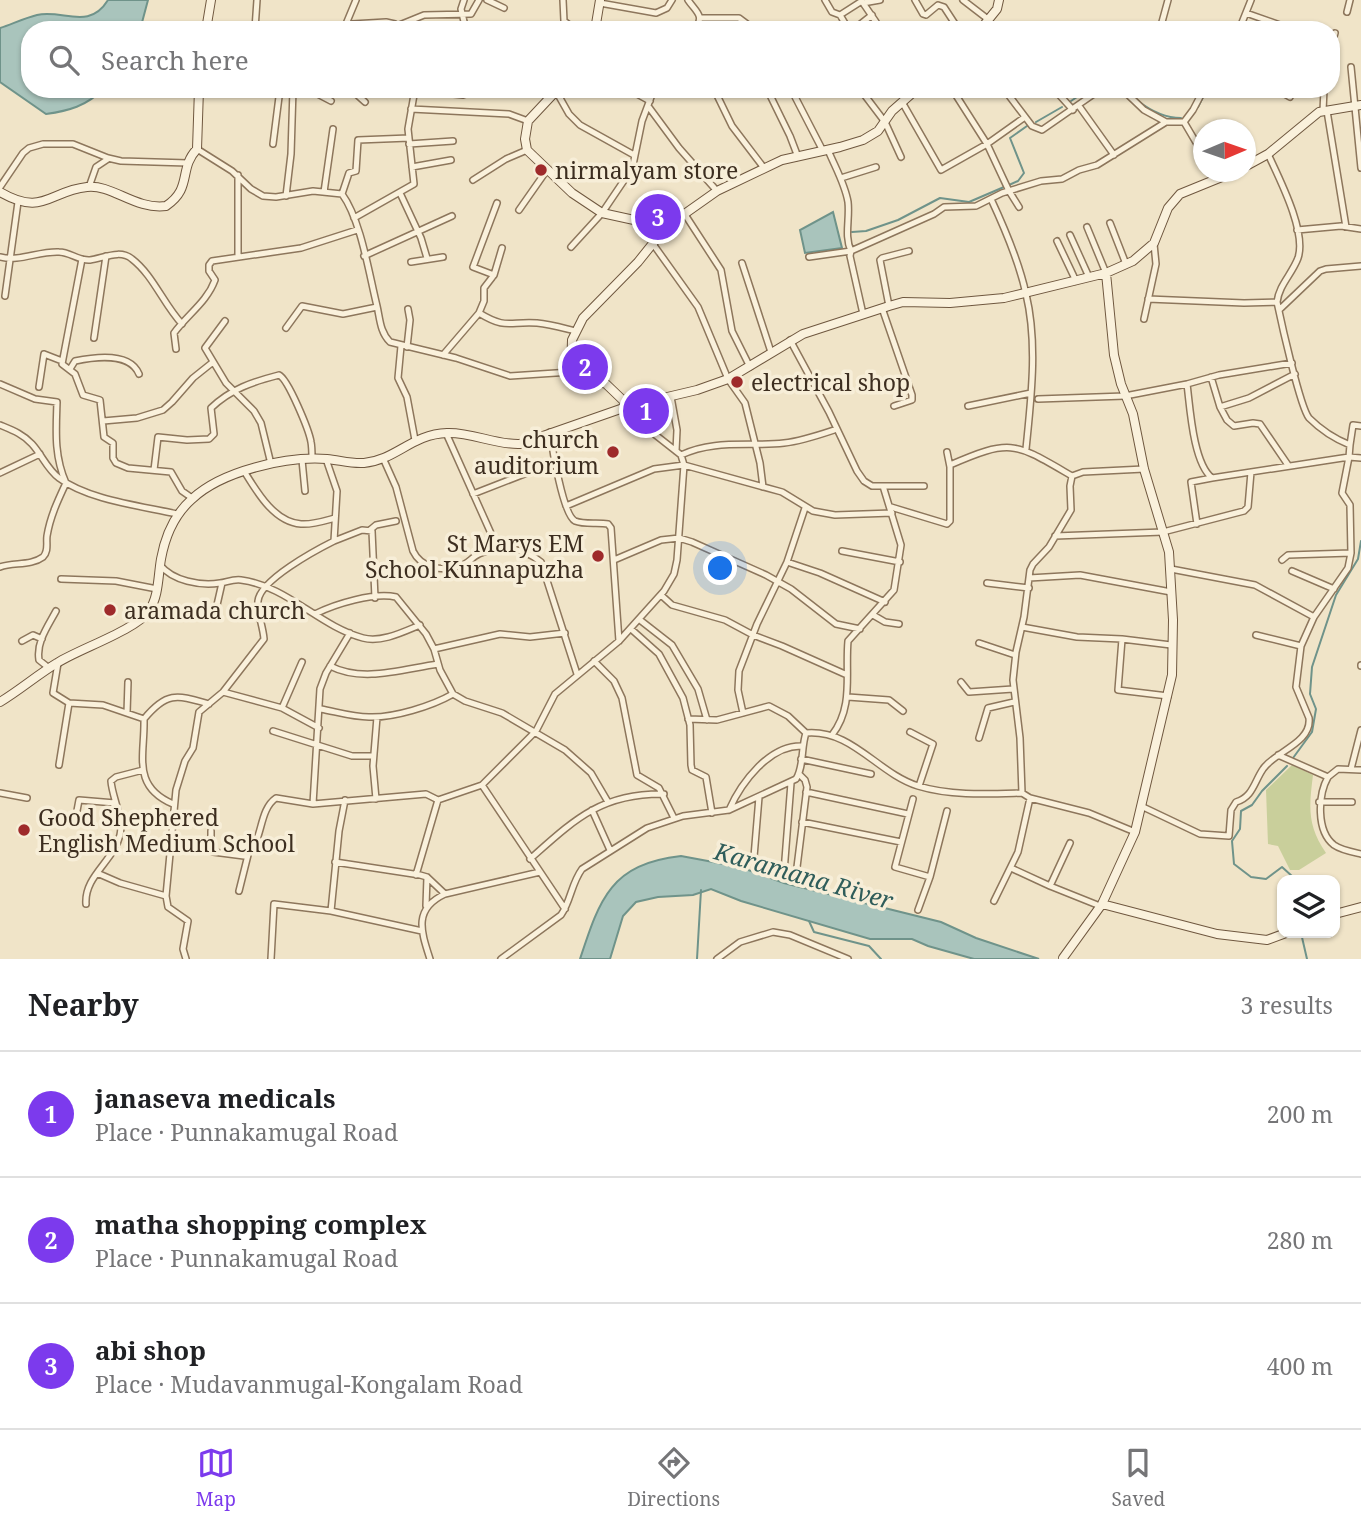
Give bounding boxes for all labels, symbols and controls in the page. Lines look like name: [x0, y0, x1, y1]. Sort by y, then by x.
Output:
search box: [21, 21, 1340, 98]
icon: search: [45, 41, 83, 79]
text: Search here: [101, 42, 249, 78]
north arrow: [1193, 119, 1256, 182]
place label: nirmalyam store: [555, 154, 738, 186]
marker: nirmalyam store: [533, 162, 549, 178]
pin: 3: [635, 191, 681, 243]
pin: 2: [562, 341, 608, 393]
place label: electrical shop: [751, 366, 910, 398]
marker: electrical shop: [729, 374, 745, 390]
pin: 1: [623, 385, 669, 437]
place label: church auditorium: [474, 423, 599, 481]
marker: church auditorium: [605, 444, 621, 460]
place label: St Marys EM School Kunnapuzha: [365, 527, 584, 585]
marker: St Marys EM School Kunnapuzha: [590, 548, 606, 564]
your location: [703, 551, 737, 585]
place label: aramada church: [124, 594, 305, 626]
marker: aramada church: [102, 602, 118, 618]
place label: Good Shephered English Medium School: [38, 801, 295, 859]
marker: Good Shephered English Medium School: [16, 822, 32, 838]
water label: Karamana River: [710, 833, 898, 916]
map controls: [1277, 875, 1340, 938]
button: layers: [1277, 875, 1340, 938]
text: Nearby: [28, 984, 139, 1025]
text: 3 results: [1240, 989, 1333, 1021]
text: janaseva medicals: [95, 1080, 336, 1116]
text: 1: [45, 1098, 58, 1130]
text: 200 m: [1267, 1098, 1333, 1130]
text: Place · Punnakamugal Road: [95, 1116, 398, 1148]
text: matha shopping complex: [95, 1206, 427, 1242]
text: 2: [45, 1224, 58, 1256]
text: 280 m: [1267, 1224, 1333, 1256]
text: Place · Punnakamugal Road: [95, 1242, 398, 1274]
text: abi shop: [95, 1332, 206, 1368]
text: 3: [45, 1350, 58, 1382]
text: 400 m: [1267, 1350, 1333, 1382]
text: Place · Mudavanmugal-Kongalam Road: [95, 1368, 523, 1400]
tab: Map: [196, 1444, 236, 1512]
tab: Directions: [627, 1444, 720, 1512]
tab: Saved: [1111, 1444, 1165, 1512]

